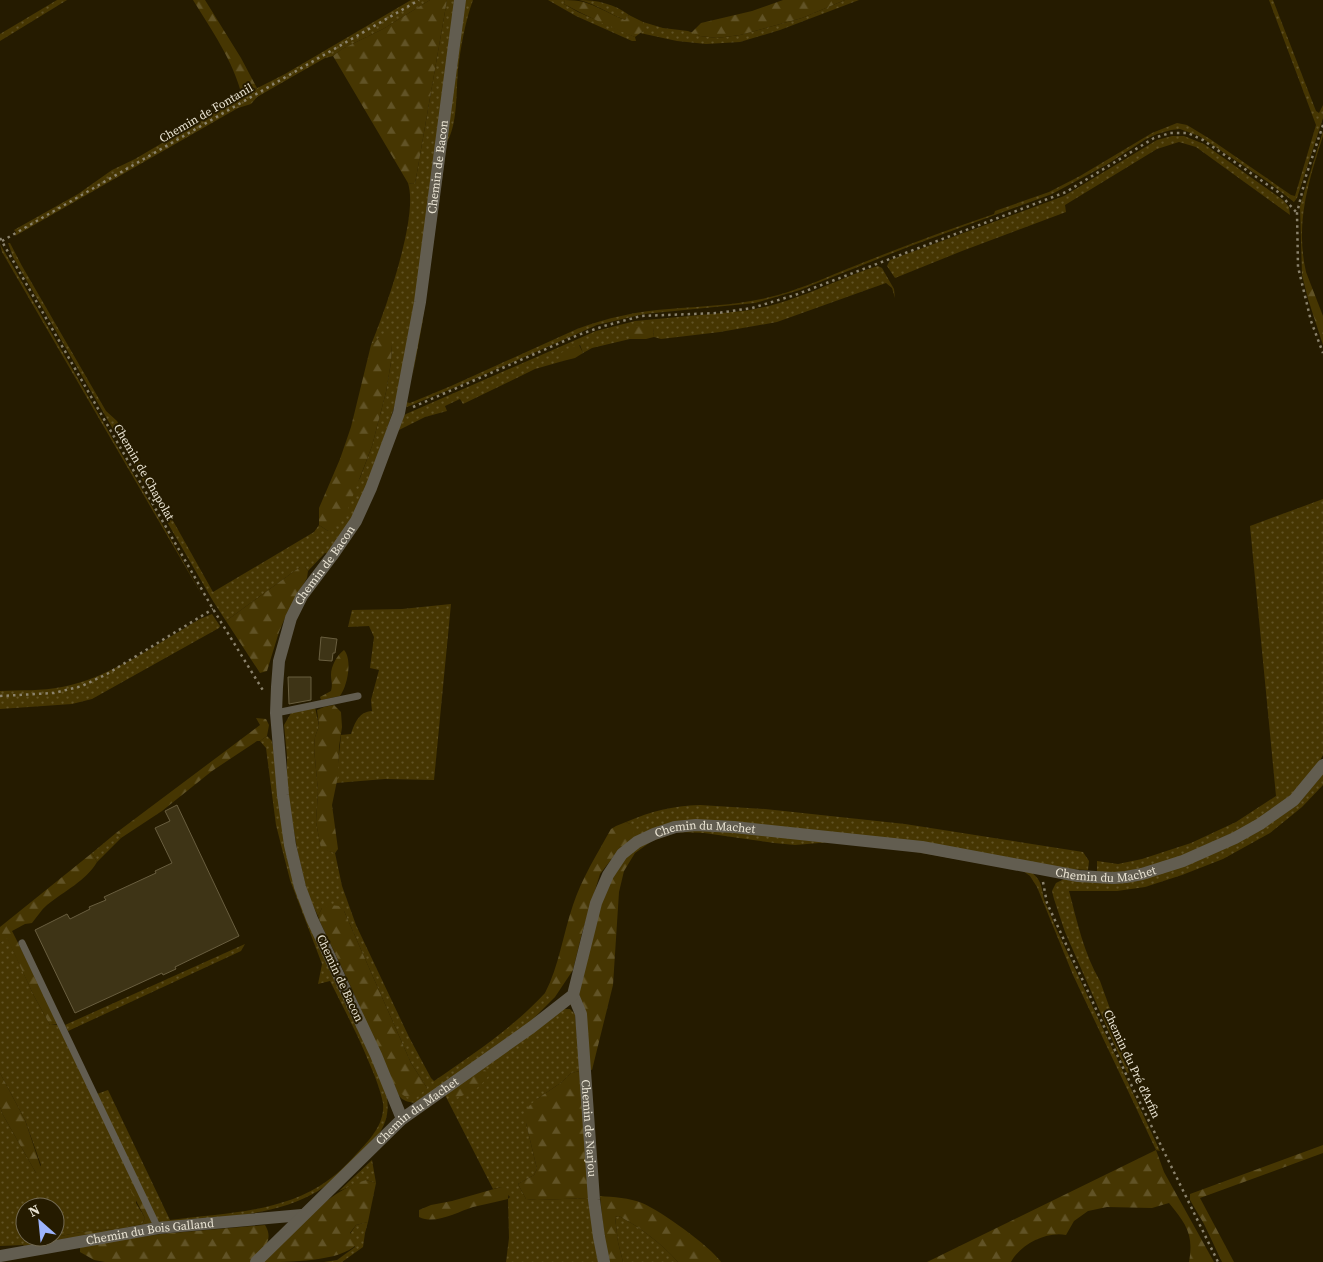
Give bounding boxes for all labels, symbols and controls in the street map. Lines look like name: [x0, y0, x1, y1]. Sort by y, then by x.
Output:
street label: Chemin de Fontanil: [156, 79, 256, 146]
street label: Chemin de Bacon: [424, 119, 452, 215]
street label: Chemin de Chapolat: [110, 421, 178, 523]
street label: Chemin de Bacon: [291, 522, 359, 608]
street label: Chemin du Machet: [652, 817, 756, 841]
street label: Chemin du Machet: [1054, 862, 1158, 886]
street label: Chemin de Bacon: [313, 932, 367, 1024]
street label: Chemin du Pré d'Arfin: [1100, 1007, 1164, 1121]
street label: Chemin du Machet: [372, 1073, 462, 1149]
street label: Chemin de Narjou: [578, 1079, 600, 1177]
north arrow: [15, 1197, 65, 1247]
text: N: [25, 1199, 43, 1222]
street label: Chemin du Bois Galland: [85, 1215, 215, 1249]

